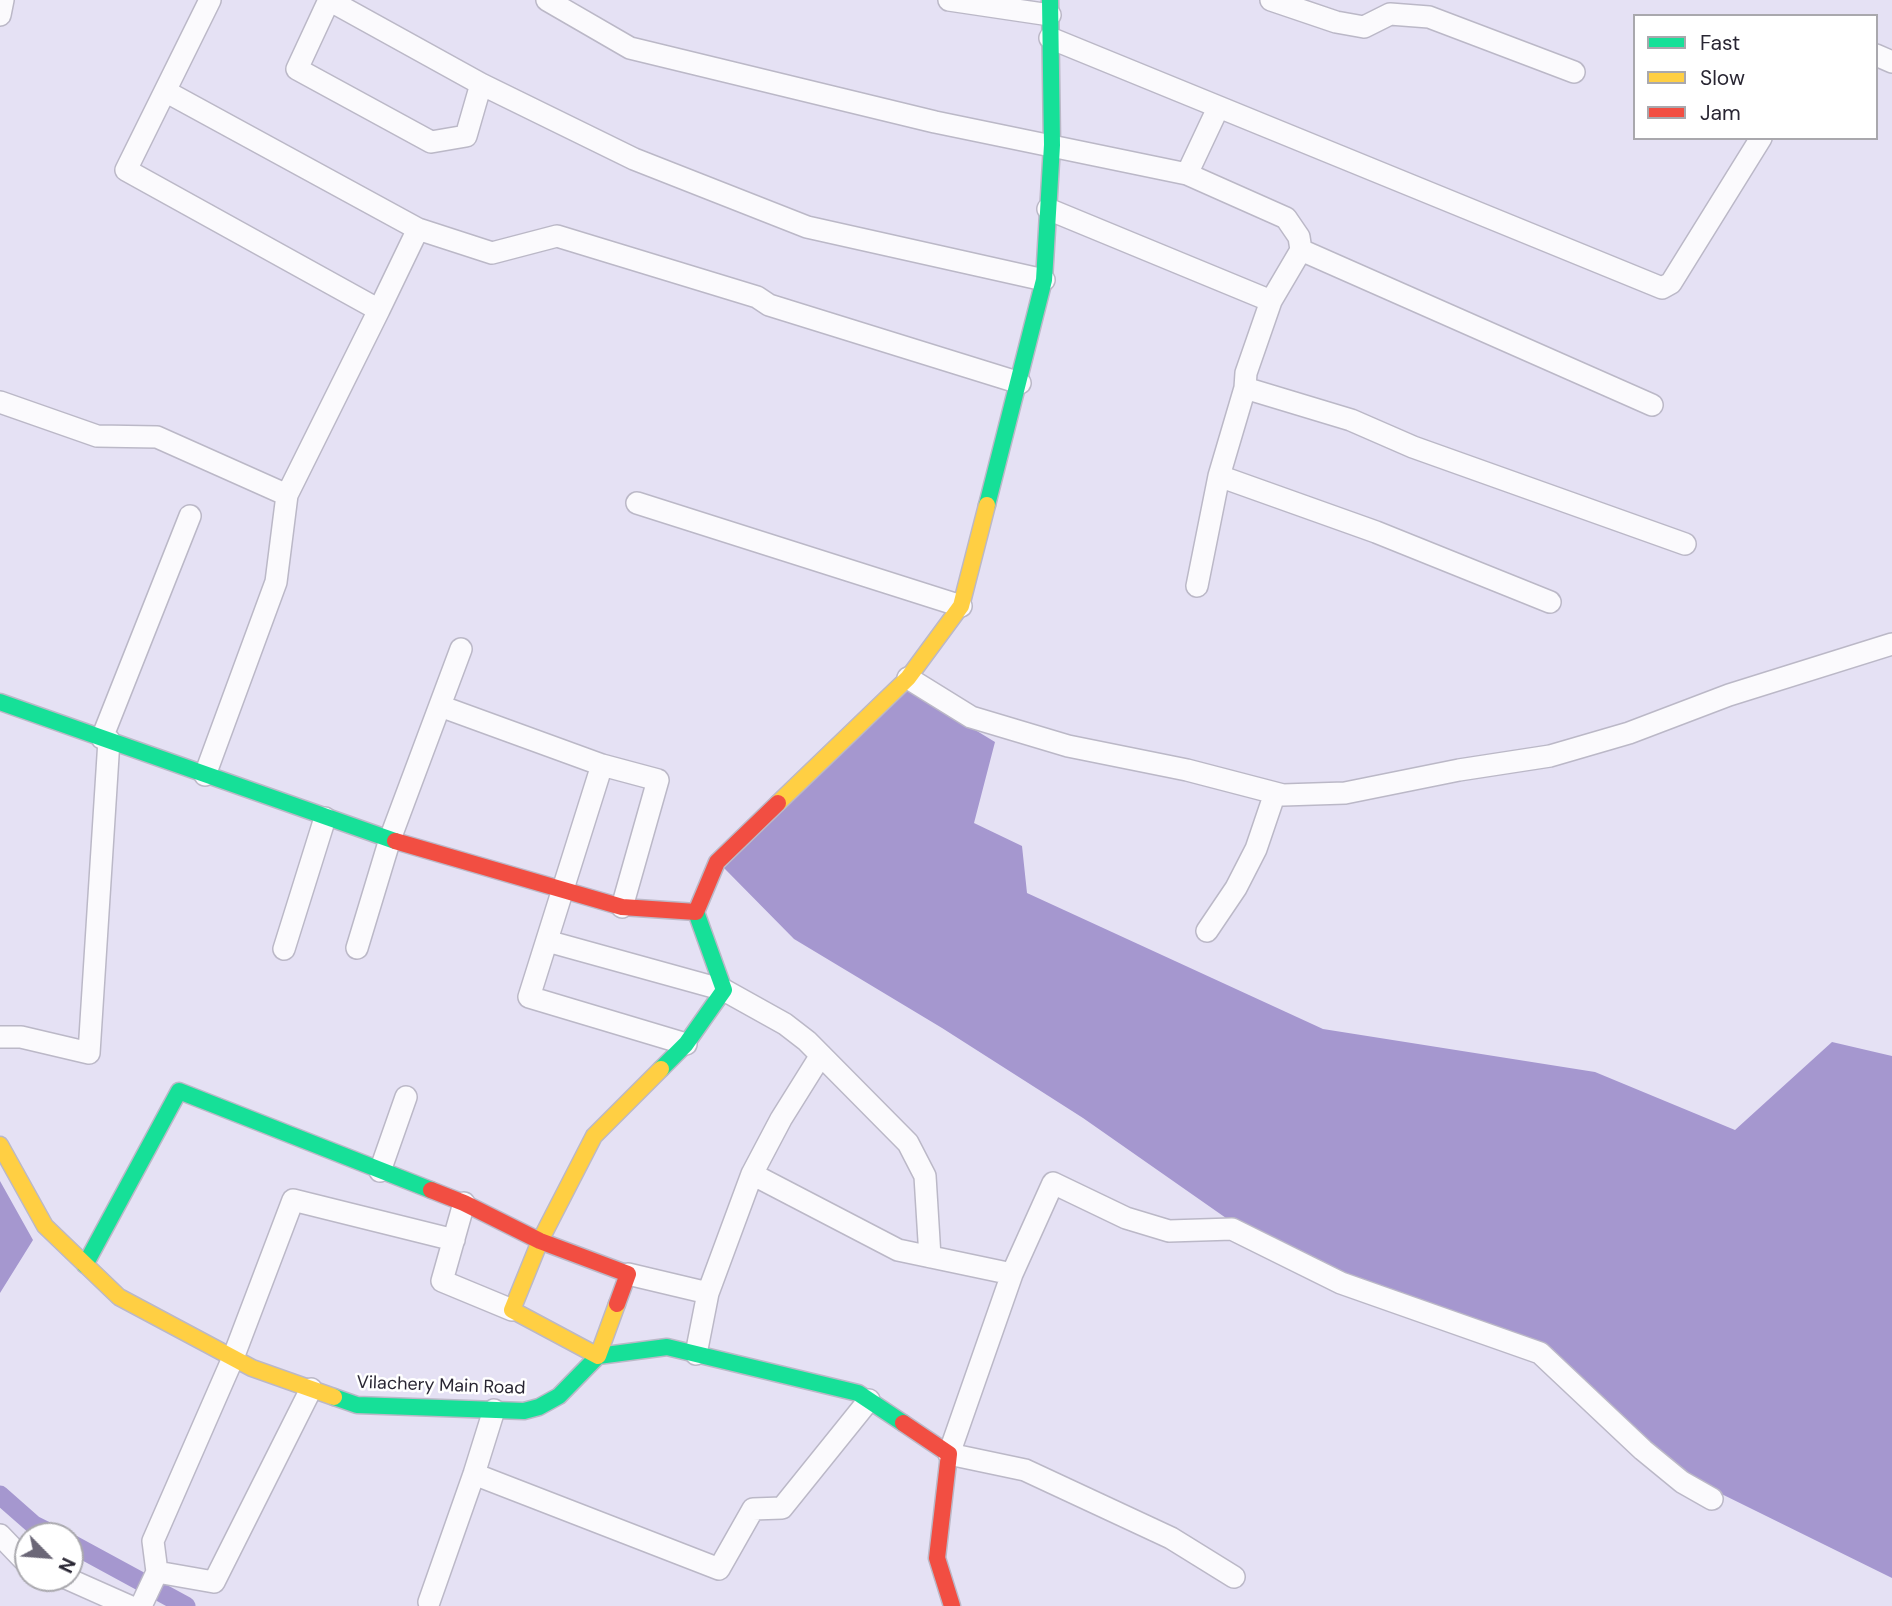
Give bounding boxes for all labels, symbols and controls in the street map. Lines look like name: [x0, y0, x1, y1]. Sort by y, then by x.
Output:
legend: [1633, 14, 1878, 140]
text: Fast: [1700, 29, 1740, 57]
text: Slow: [1700, 64, 1745, 92]
text: Jam: [1700, 99, 1741, 127]
street label: Vilachery Main Road: [356, 1372, 526, 1400]
north arrow: [14, 1522, 84, 1592]
text: N: [52, 1554, 81, 1577]

